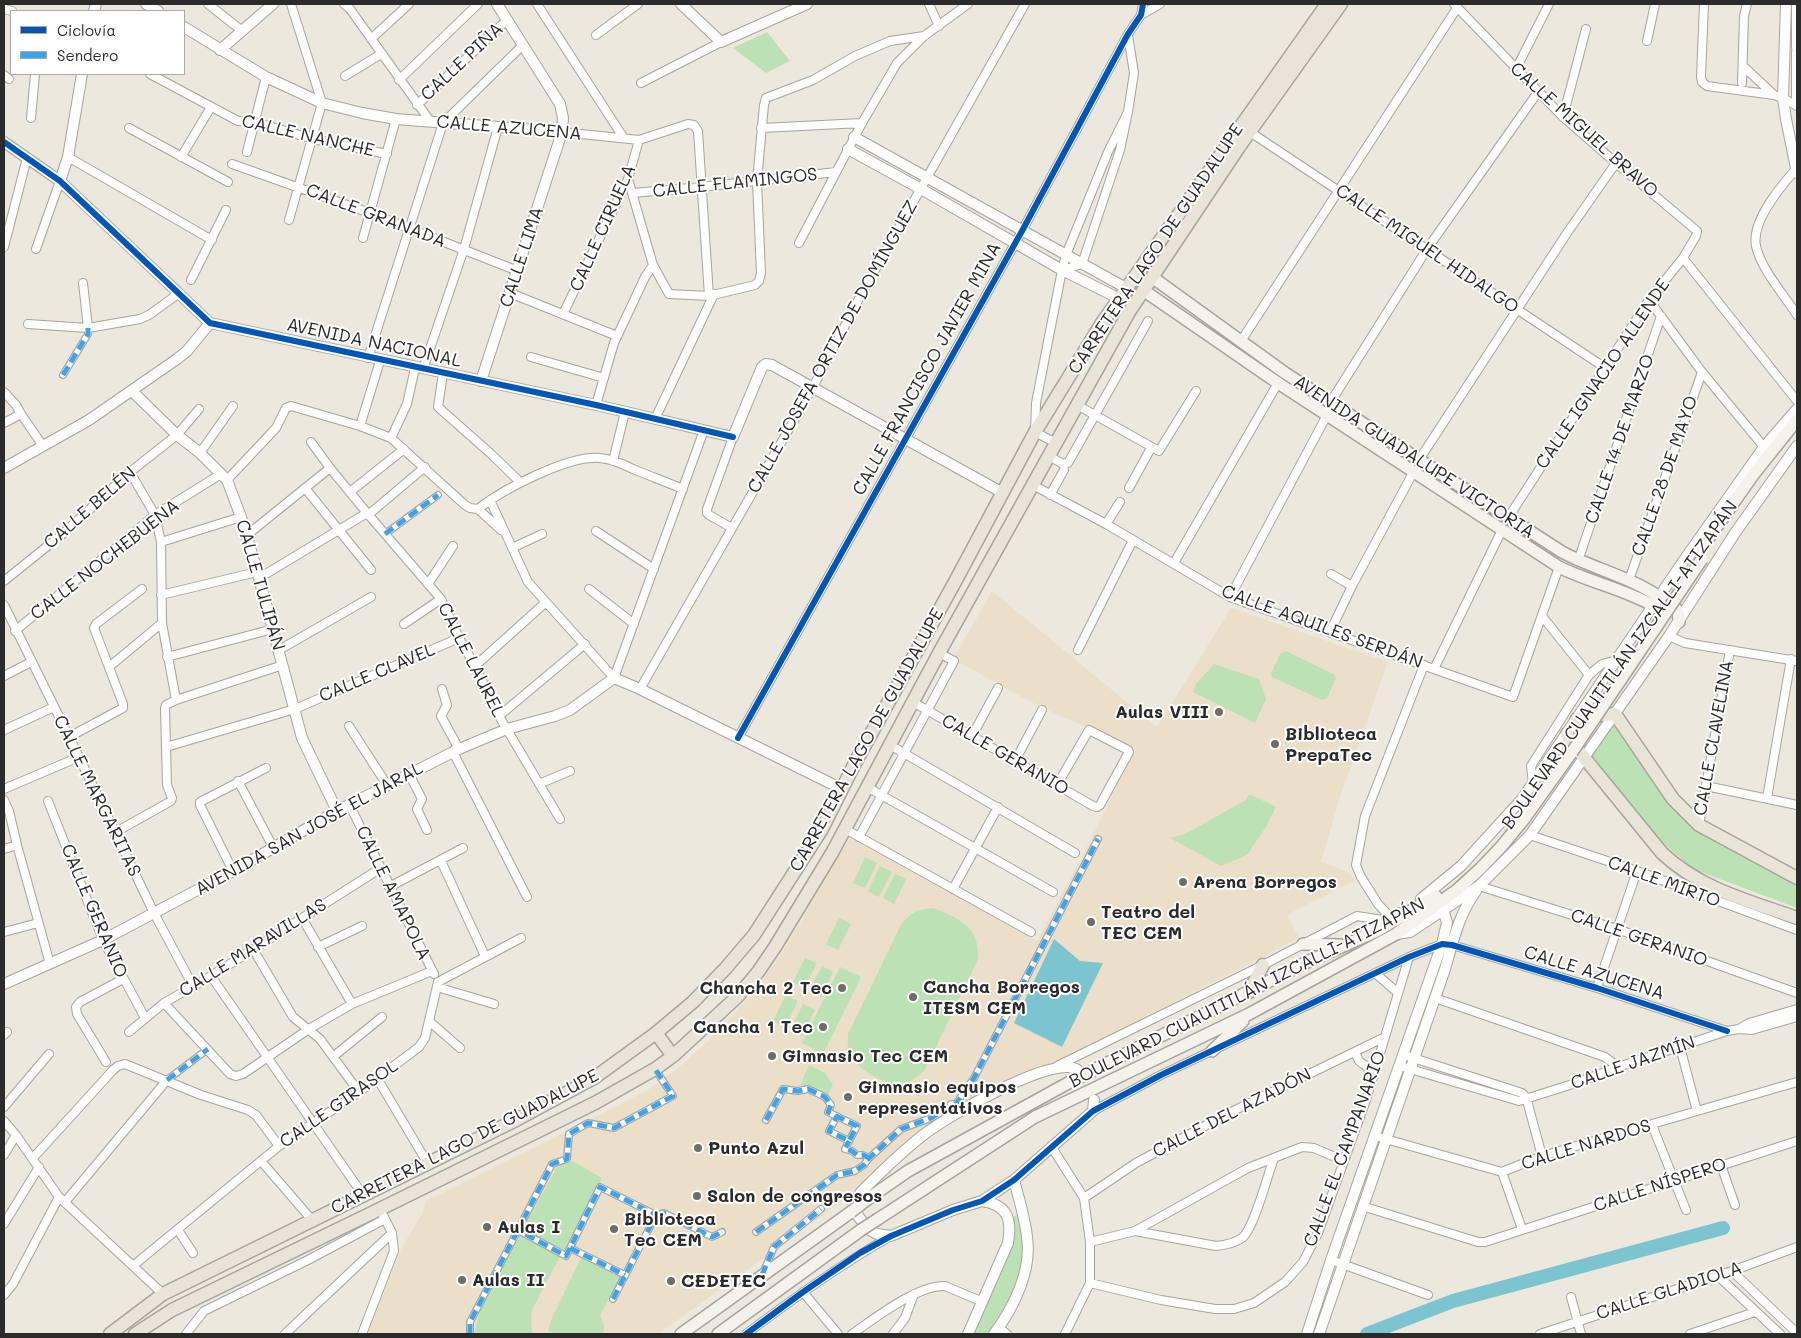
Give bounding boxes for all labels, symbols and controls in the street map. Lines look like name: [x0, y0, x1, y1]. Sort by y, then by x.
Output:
legend: [10, 10, 185, 75]
street label: CALLE PIÑA: [416, 18, 508, 106]
text: Ciclovía: [57, 20, 116, 40]
text: Sendero: [57, 45, 118, 65]
street label: CALLE MIGUEL BRAVO: [1506, 58, 1662, 202]
street label: CALLE NANCHE: [240, 110, 376, 162]
street label: CALLE AZUCENA: [435, 111, 583, 145]
street label: CARRETERA LAGO DE GUADALUPE: [1064, 119, 1248, 379]
street label: CALLE CIRUELA: [565, 161, 641, 295]
street label: CALLE FLAMINGOS: [652, 164, 818, 202]
street label: CALLE GRANADA: [303, 179, 449, 253]
street label: CALLE MIGUEL HIDALGO: [1331, 180, 1523, 318]
street label: CALLE JOSEFA ORTIZ DE DOMÍNGUEZ: [743, 197, 923, 497]
street label: CALLE LIMA: [496, 204, 548, 310]
street label: CALLE FRANCISCO JAVIER MINA: [848, 239, 1006, 499]
street label: CALLE IGNACIO ALLENDE: [1531, 275, 1675, 473]
street label: AVENIDA NACIONAL: [285, 314, 463, 372]
street label: CALLE 14 DE MARZO: [1581, 351, 1659, 527]
street label: AVENIDA GUADALUPE VICTORIA: [1289, 371, 1539, 543]
street label: CALLE 28 DE MAYO: [1627, 393, 1703, 559]
street label: CALLE BELÉN: [40, 462, 140, 554]
street label: CALLE NOCHEBUENA: [26, 495, 184, 625]
street label: BOULEVARD CUAUTITLÁN IZCALLI-ATIZAPÁN: [1497, 496, 1743, 834]
street label: CALLE TULIPÁN: [231, 517, 289, 653]
street label: CALLE AQUILES SERDÁN: [1218, 581, 1426, 673]
street label: CALLE LAUREL: [433, 599, 509, 721]
street label: CARRETERA LAGO DE GUADALUPE: [785, 604, 949, 876]
street label: CALLE CLAVEL: [316, 639, 438, 707]
street label: CALLE CLAVELINA: [1690, 659, 1738, 817]
place label: Aulas VIII: [1115, 701, 1209, 723]
marker: Aulas VIII: [1213, 706, 1225, 718]
street label: CALLE GERANIO: [938, 710, 1072, 800]
street label: CALLE MARGARITAS: [49, 712, 145, 880]
place label: Biblioteca PrepaTec: [1285, 723, 1377, 766]
marker: Biblioteca PrepaTec: [1269, 738, 1281, 750]
street label: AVENIDA SAN JOSÉ EL JARAL: [191, 757, 427, 901]
street label: CALLE AMAPOLA: [351, 822, 435, 964]
street label: CALLE GERANIO: [56, 841, 132, 981]
street label: CALLE MIRTO: [1605, 852, 1723, 912]
place label: Arena Borregos: [1193, 871, 1337, 893]
marker: Arena Borregos: [1177, 876, 1189, 888]
street label: BOULEVARD CUAUTITLÁN IZCALLI-ATIZAPÁN: [1066, 893, 1428, 1093]
street label: CALLE MARAVILLAS: [175, 894, 331, 1002]
place label: Teatro del TEC CEM: [1101, 901, 1195, 944]
street label: CALLE GERANIO: [1568, 904, 1710, 972]
marker: Teatro del TEC CEM: [1085, 916, 1097, 928]
street label: CALLE AZUCENA: [1521, 941, 1667, 1005]
place label: Cancha Borregos ITESM CEM: [923, 976, 1080, 1019]
place label: Chancha 2 Tec: [699, 977, 832, 999]
marker: Chancha 2 Tec: [836, 982, 848, 994]
marker: Cancha Borregos ITESM CEM: [907, 991, 919, 1003]
place label: Cancha 1 Tec: [693, 1016, 813, 1038]
marker: Cancha 1 Tec: [817, 1021, 829, 1033]
street label: CALLE JAZMÍN: [1568, 1032, 1698, 1094]
place label: Gimnasio Tec CEM: [782, 1045, 948, 1067]
street label: CALLE EL CAMPANARIO: [1299, 1048, 1391, 1250]
marker: Gimnasio Tec CEM: [766, 1050, 778, 1062]
street label: CALLE GIRASOL: [276, 1055, 402, 1153]
street label: CALLE DEL AZADÓN: [1149, 1064, 1315, 1162]
street label: CARRETERA LAGO DE GUADALUPE: [327, 1065, 603, 1219]
place label: Gimnasio equipos representativos: [858, 1076, 1016, 1118]
marker: Gimnasio equipos representativos: [842, 1091, 854, 1103]
street label: CALLE NARDOS: [1519, 1115, 1653, 1175]
place label: Punto Azul: [708, 1137, 804, 1159]
marker: Punto Azul: [692, 1142, 704, 1154]
street label: CALLE NÍSPERO: [1591, 1153, 1729, 1217]
place label: Salon de congresos: [707, 1185, 882, 1207]
marker: Salon de congresos: [691, 1190, 703, 1202]
place label: Biblioteca Tec CEM: [624, 1208, 716, 1250]
place label: Aulas I: [497, 1216, 561, 1238]
marker: Aulas I: [481, 1221, 493, 1233]
marker: Biblioteca Tec CEM: [608, 1223, 620, 1235]
street label: CALLE GLADIOLA: [1593, 1257, 1745, 1325]
place label: Aulas II: [472, 1269, 545, 1291]
place label: CEDETEC: [681, 1270, 766, 1292]
marker: Aulas II: [456, 1274, 468, 1286]
marker: CEDETEC: [665, 1275, 677, 1287]

